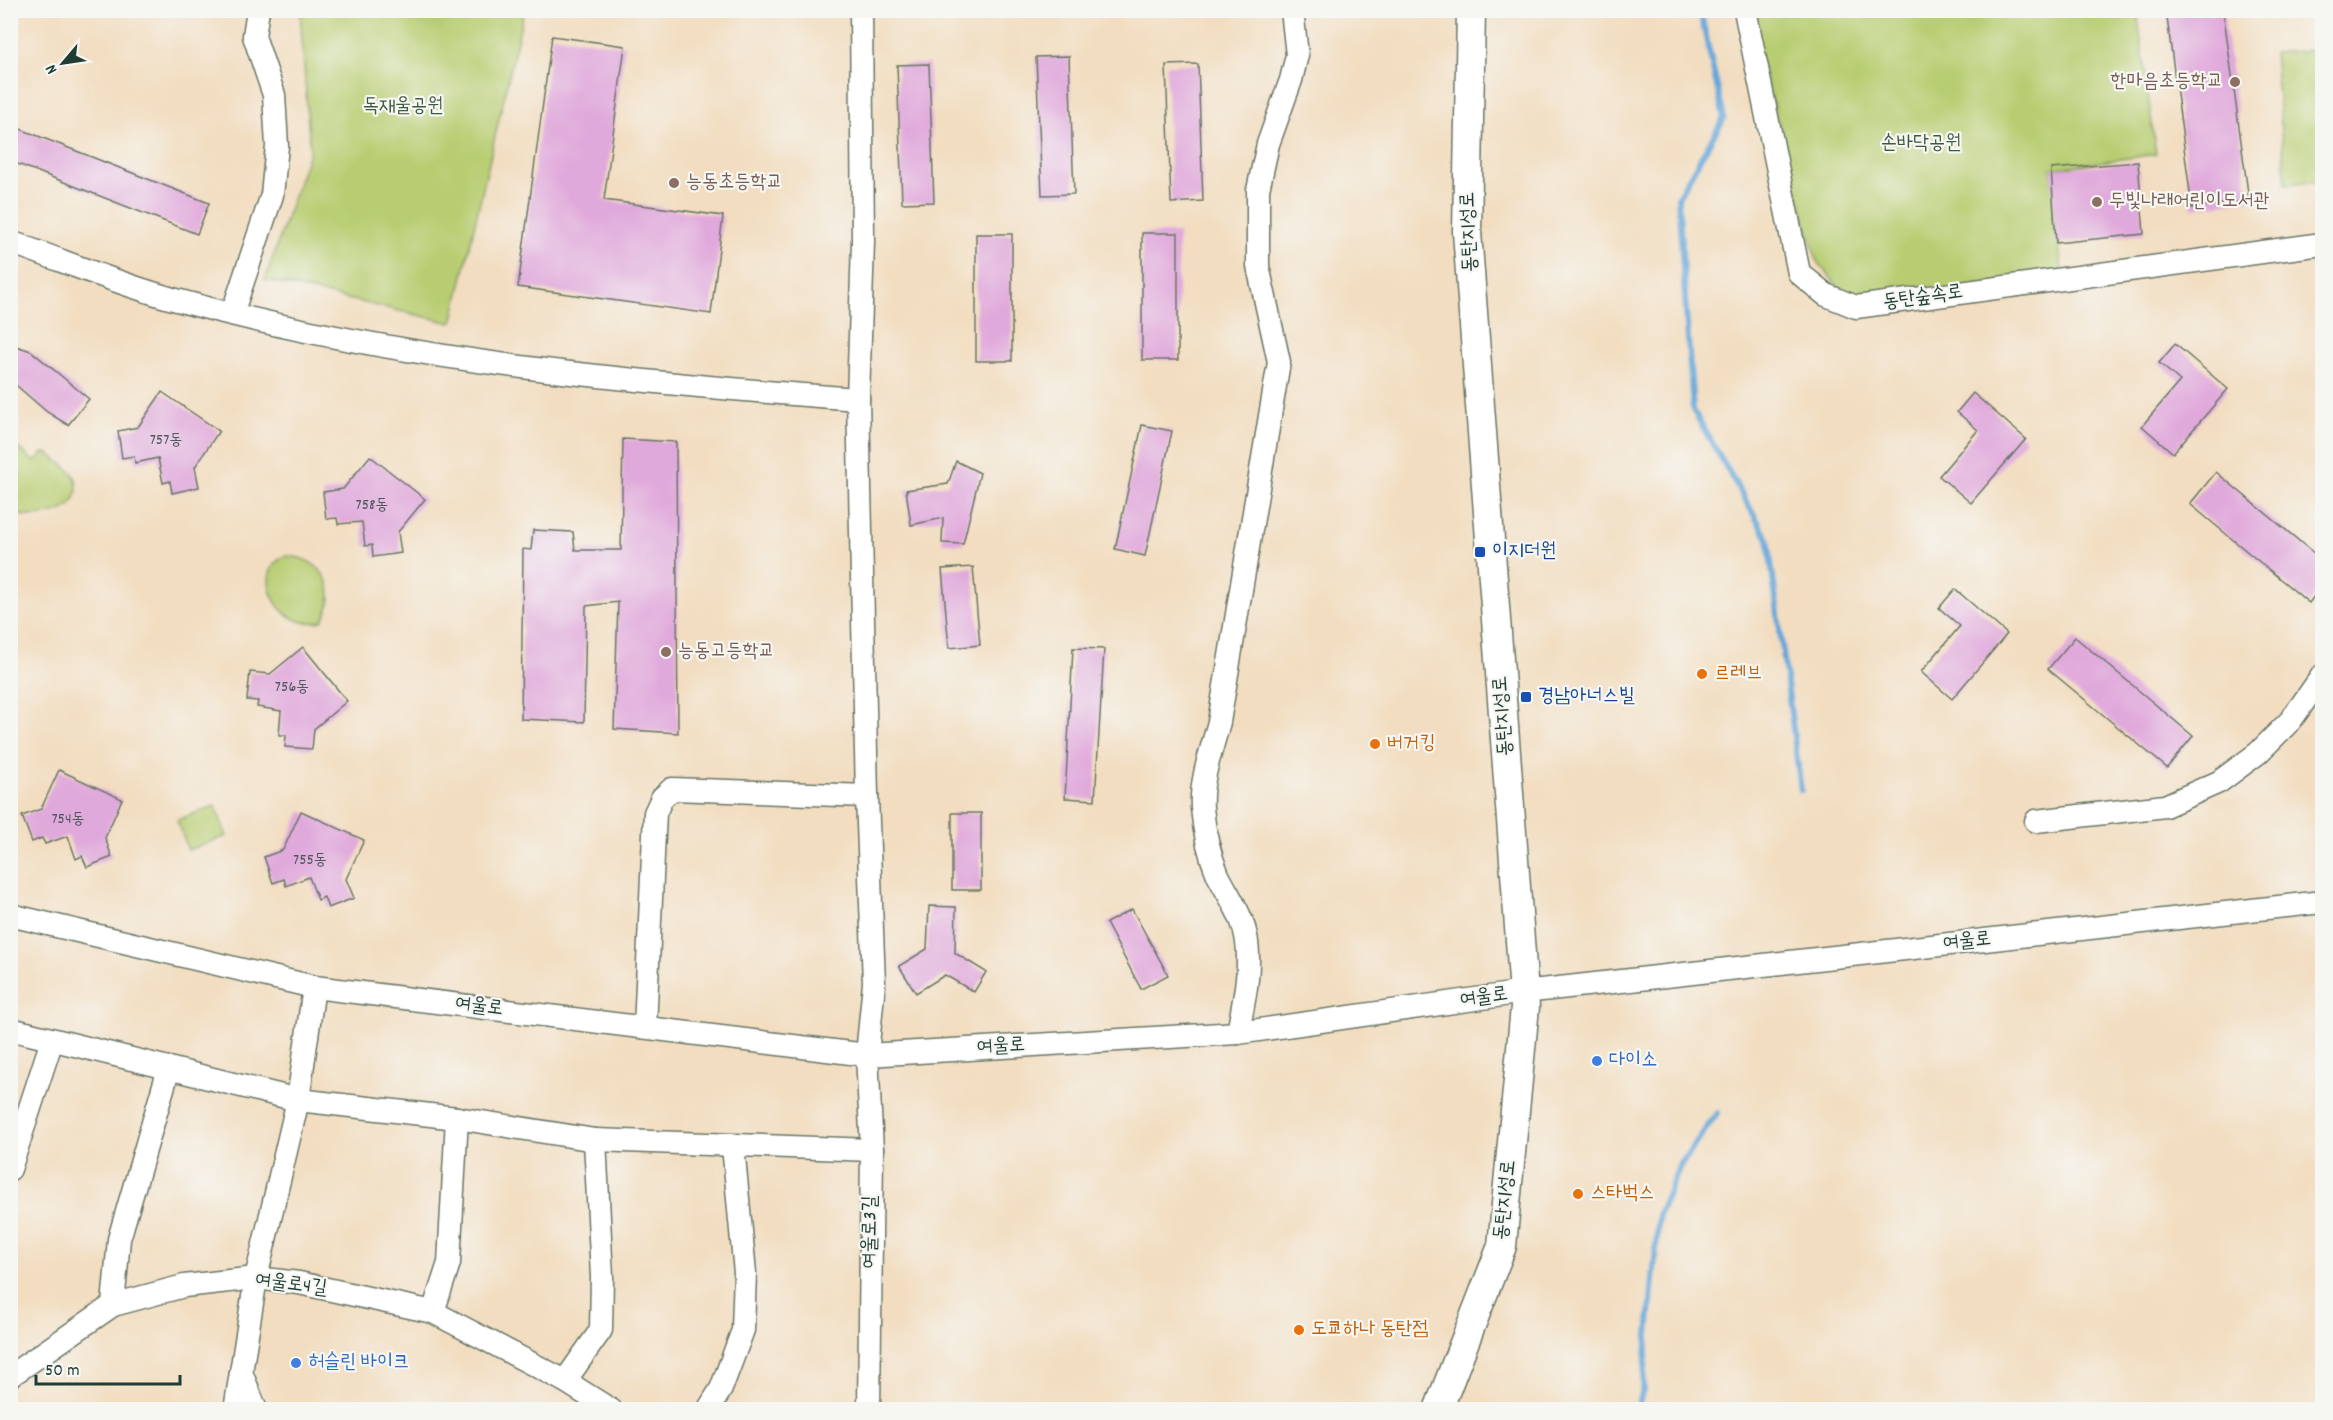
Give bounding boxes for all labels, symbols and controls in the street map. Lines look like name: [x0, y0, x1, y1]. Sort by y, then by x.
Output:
north arrow: [33, 33, 93, 93]
text: N: [40, 60, 64, 78]
place label: 한마음초등학교: [2110, 68, 2223, 96]
marker: 한마음초등학교: [2228, 75, 2242, 89]
park label: 독재울공원: [363, 93, 443, 121]
park label: 손바닥공원: [1881, 130, 1961, 158]
place label: 능동초등학교: [686, 169, 783, 197]
marker: 능동초등학교: [667, 176, 681, 190]
place label: 두빛나래어린이도서관: [2109, 188, 2270, 216]
street label: 동탄지성로: [1455, 191, 1485, 273]
marker: 두빛나래어린이도서관: [2090, 195, 2104, 209]
street label: 동탄숲속로: [1881, 279, 1965, 317]
house number: 757동: [150, 429, 182, 452]
house number: 758동: [356, 494, 388, 517]
place label: 이지더원: [1492, 538, 1556, 566]
marker: 이지더원: [1473, 545, 1487, 559]
place label: 능동고등학교: [678, 638, 775, 666]
marker: 능동고등학교: [659, 645, 673, 659]
place label: 르레브: [1714, 660, 1762, 688]
marker: 르레브: [1695, 667, 1709, 681]
street label: 동탄지성로: [1487, 675, 1521, 757]
house number: 756동: [275, 676, 309, 699]
place label: 경남아너스빌: [1538, 683, 1635, 711]
marker: 경남아너스빌: [1519, 690, 1533, 704]
place label: 버거킹: [1387, 730, 1435, 758]
marker: 버거킹: [1368, 737, 1382, 751]
house number: 754동: [51, 808, 85, 831]
house number: 755동: [293, 849, 327, 872]
street label: 여울로: [1942, 926, 1992, 958]
street label: 여울로: [1458, 981, 1510, 1015]
street label: 여울로: [453, 990, 505, 1024]
street label: 여울로: [976, 1032, 1026, 1062]
place label: 다이소: [1609, 1047, 1657, 1075]
marker: 다이소: [1590, 1054, 1604, 1068]
street label: 동탄지성로: [1488, 1159, 1524, 1241]
place label: 스타벅스: [1590, 1180, 1654, 1208]
marker: 스타벅스: [1571, 1187, 1585, 1201]
street label: 여울로3길: [856, 1195, 886, 1269]
street label: 여울로4길: [253, 1267, 329, 1303]
place label: 도쿄하나 동탄점: [1311, 1316, 1428, 1344]
marker: 도쿄하나 동탄점: [1292, 1323, 1306, 1337]
scale bar: [36, 1348, 180, 1386]
place label: 허슬린 바이크: [308, 1349, 409, 1377]
marker: 허슬린 바이크: [289, 1356, 303, 1370]
text: 50 m: [45, 1359, 80, 1384]

